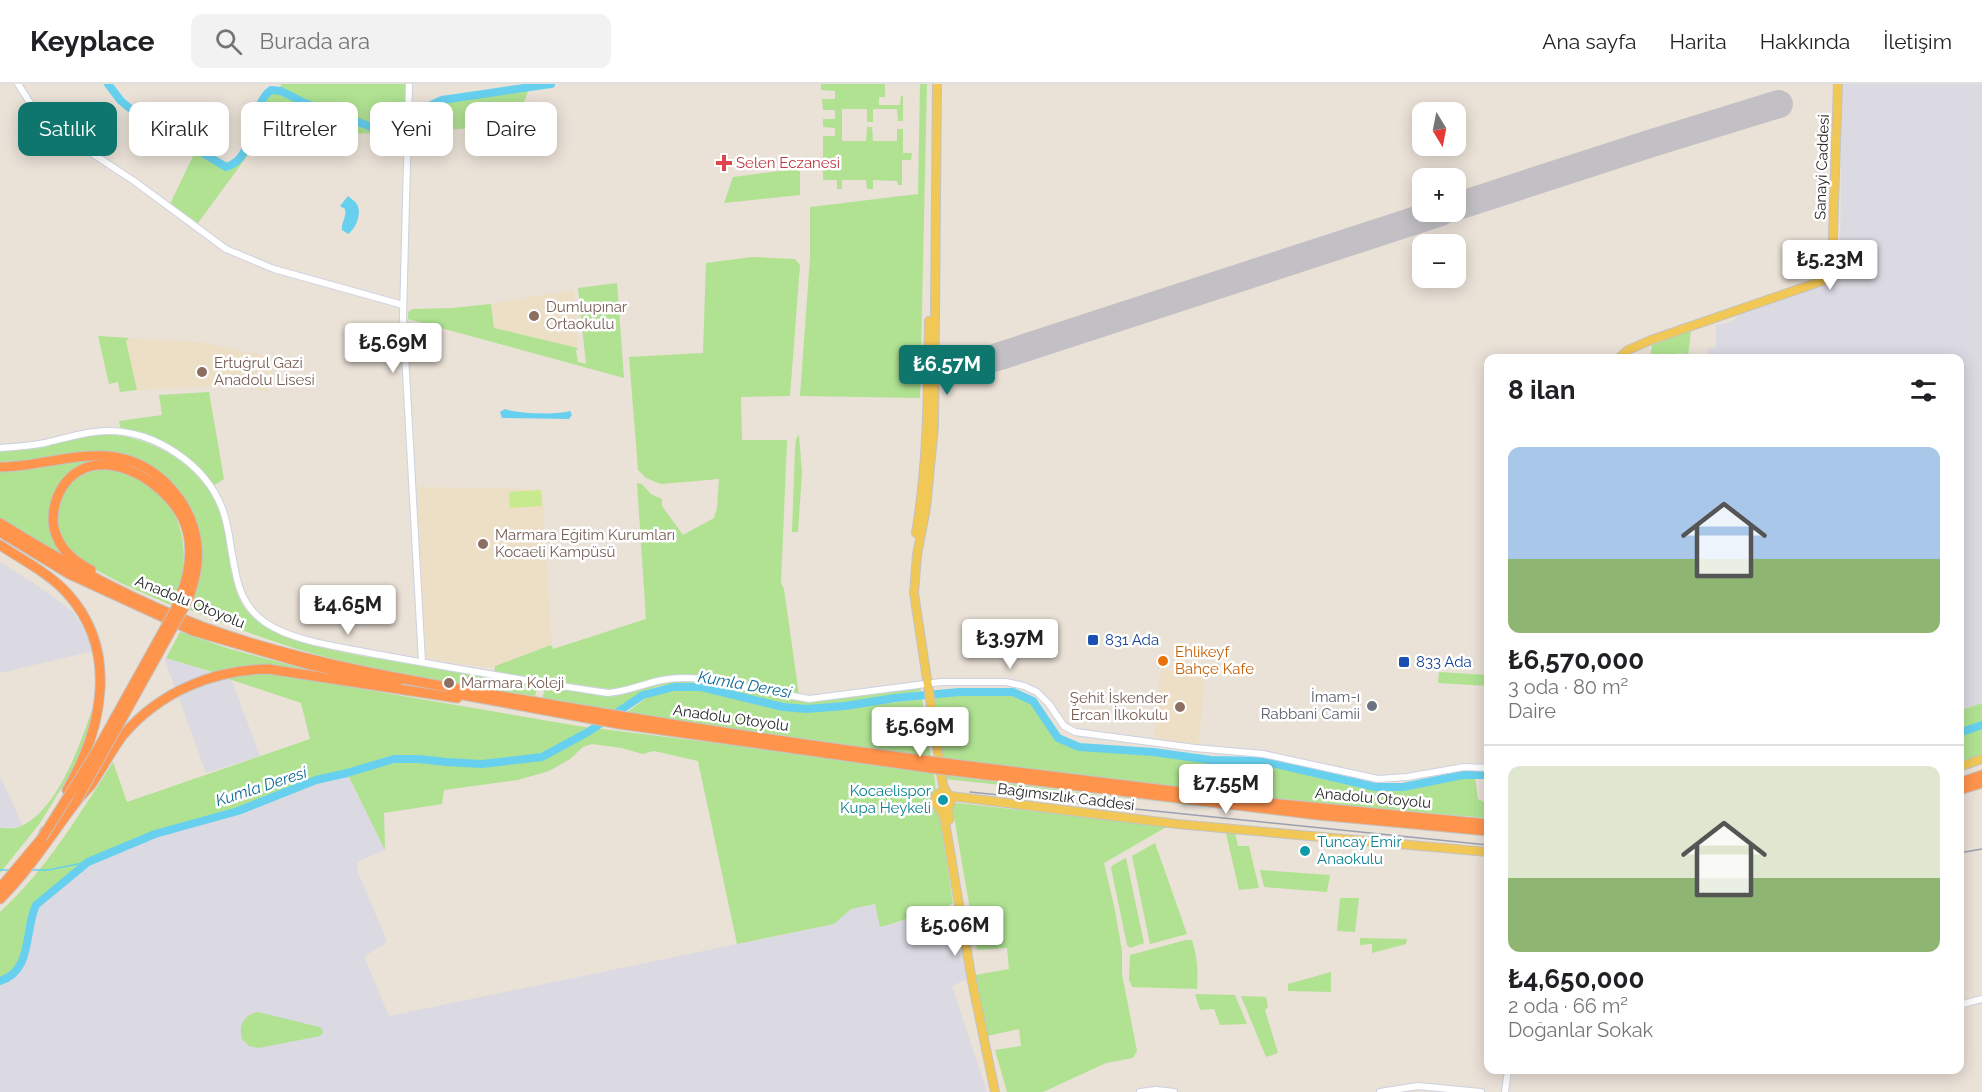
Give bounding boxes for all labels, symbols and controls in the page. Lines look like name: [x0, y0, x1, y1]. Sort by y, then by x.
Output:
search box: [191, 14, 611, 68]
text: Keyplace: [30, 25, 155, 58]
icon: search: [212, 25, 245, 58]
text: Burada ara: [260, 28, 370, 54]
text: Ana sayfa: [1542, 29, 1637, 54]
text: Harita: [1670, 29, 1727, 54]
text: Hakkında: [1760, 29, 1850, 54]
text: İletişim: [1883, 29, 1952, 54]
chip: Satılık: [18, 102, 117, 156]
chip: Kiralık: [129, 102, 229, 156]
chip: Filtreler: [241, 102, 358, 156]
chip: Yeni: [370, 102, 453, 156]
chip: Daire: [465, 102, 557, 156]
north arrow: [1412, 102, 1466, 156]
map controls: [1412, 102, 1466, 288]
street label: Sanayi Caddesi: [1811, 114, 1833, 220]
place label: Selen Eczanesi: [736, 154, 840, 172]
marker: Selen Eczanesi: [717, 156, 731, 170]
button: +: [1412, 168, 1466, 222]
button: −: [1412, 234, 1466, 288]
pin: ₺5.23M: [1781, 240, 1879, 291]
text: ₺5.23M: [1796, 247, 1864, 271]
place label: Dumlupınar Ortaokulu: [546, 298, 628, 333]
marker: Dumlupınar Ortaokulu: [527, 309, 541, 323]
pin: ₺5.69M: [344, 323, 442, 374]
text: ₺5.69M: [359, 330, 427, 354]
pin: ₺6.57M: [898, 345, 996, 396]
text: ₺6.57M: [913, 352, 981, 376]
place label: Ertuğrul Gazi Anadolu Lisesi: [214, 354, 315, 389]
marker: Ertuğrul Gazi Anadolu Lisesi: [195, 365, 209, 379]
icon: filters: [1907, 374, 1940, 407]
text: 8 ilan: [1508, 375, 1575, 405]
icon: home: [1670, 486, 1778, 594]
place label: Marmara Eğitim Kurumları Kocaeli Kampüsü: [495, 526, 675, 561]
marker: Marmara Eğitim Kurumları Kocaeli Kampüsü: [476, 537, 490, 551]
street label: Anadolu Otoyolu: [133, 572, 248, 632]
pin: ₺4.65M: [299, 585, 397, 636]
text: ₺4.65M: [314, 592, 382, 616]
pin: ₺3.97M: [961, 619, 1059, 670]
text: ₺3.97M: [976, 626, 1044, 650]
place label: 831 Ada: [1105, 631, 1159, 649]
marker: 831 Ada: [1086, 633, 1100, 647]
place label: Ehlikeyf Bahçe Kafe: [1175, 643, 1254, 678]
text: ₺6,570,000: [1508, 645, 1644, 675]
place label: 833 Ada: [1416, 653, 1472, 671]
marker: Ehlikeyf Bahçe Kafe: [1156, 654, 1170, 668]
marker: 833 Ada: [1397, 655, 1411, 669]
water label: Kumla Deresi: [697, 667, 794, 702]
place label: Marmara Koleji: [461, 674, 564, 692]
text: 3 oda · 80 m²: [1508, 675, 1628, 699]
marker: Marmara Koleji: [442, 676, 456, 690]
place label: İmam-ı Rabbani Camii: [1261, 687, 1360, 723]
place label: Şehit İskender Ercan İlkokulu: [1070, 688, 1169, 724]
marker: İmam-ı Rabbani Camii: [1365, 699, 1379, 713]
text: Daire: [1508, 699, 1556, 723]
marker: Şehit İskender Ercan İlkokulu: [1173, 700, 1187, 714]
street label: Anadolu Otoyolu: [672, 701, 790, 735]
pin: ₺5.69M: [871, 707, 969, 758]
text: ₺5.69M: [886, 714, 954, 738]
water label: Kumla Deresi: [213, 763, 310, 810]
pin: ₺7.55M: [1177, 764, 1275, 815]
text: ₺7.55M: [1193, 771, 1259, 795]
street label: Bağımsızlık Caddesi: [996, 780, 1136, 814]
place label: Kocaelispor Kupa Heykeli: [840, 782, 932, 817]
street label: Anadolu Otoyolu: [1314, 784, 1432, 812]
marker: Kocaelispor Kupa Heykeli: [936, 793, 950, 807]
icon: home: [1670, 805, 1778, 913]
place label: Tuncay Emir Anaokulu: [1317, 833, 1402, 868]
marker: Tuncay Emir Anaokulu: [1298, 844, 1312, 858]
pin: ₺5.06M: [906, 906, 1004, 957]
text: ₺5.06M: [920, 913, 990, 937]
text: ₺4,650,000: [1508, 964, 1644, 994]
text: 2 oda · 66 m²: [1508, 994, 1628, 1018]
text: Doğanlar Sokak: [1508, 1018, 1653, 1042]

